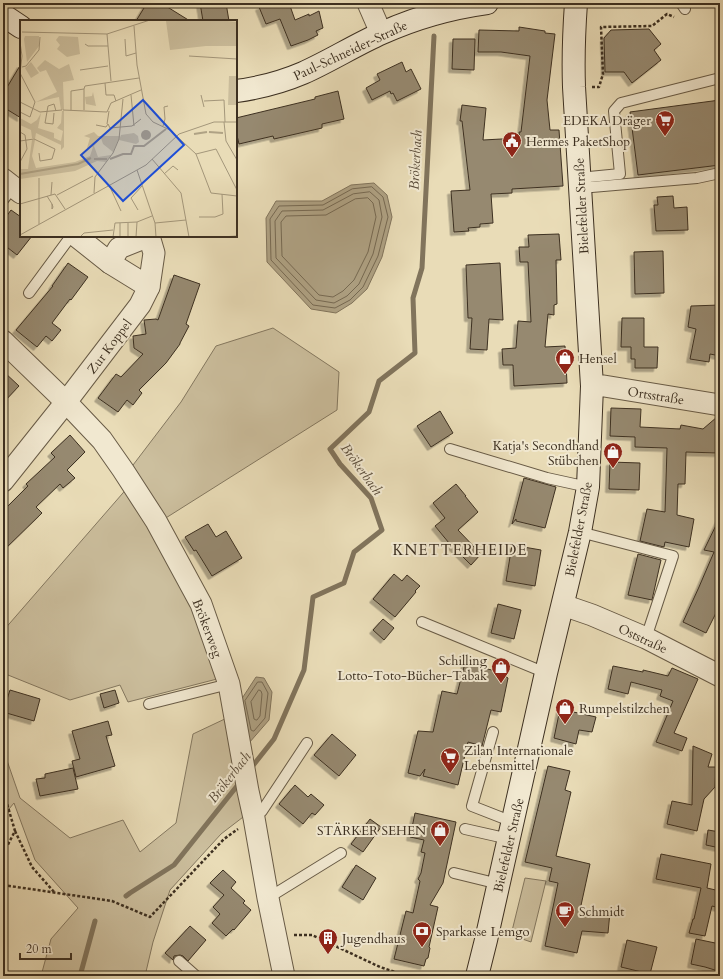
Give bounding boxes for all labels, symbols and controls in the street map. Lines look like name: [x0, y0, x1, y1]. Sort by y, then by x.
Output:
street label: Paul-Schneider-Straße: [290, 16, 411, 85]
inset map: [20, 20, 237, 237]
supermarket icon: EDEKA Dräger: [654, 109, 676, 137]
place label: EDEKA Dräger: [563, 112, 651, 130]
water label: Brökerbach: [404, 129, 427, 191]
public building icon: Hermes PaketShop: [501, 130, 523, 158]
place label: Hermes PaketShop: [526, 133, 630, 151]
street label: Bielefelder Straße: [570, 157, 594, 255]
street label: Zur Koppel: [83, 315, 137, 378]
shop icon: Hensel: [554, 347, 576, 375]
place label: Hensel: [579, 350, 617, 368]
street label: Ortsstraße: [626, 383, 685, 409]
place label: Katja's Secondhand Stübchen: [493, 437, 600, 470]
water label: Brökerbach: [336, 439, 387, 499]
shop icon: Katja's Secondhand Stübchen: [602, 441, 624, 469]
street label: Bielefelder Straße: [561, 480, 597, 578]
district label: KNETTERHEIDE: [392, 540, 528, 560]
street label: Brökerweg: [188, 596, 227, 661]
street label: Oststraße: [615, 620, 670, 658]
place label: Schilling Lotto-Toto-Bücher-Tabak: [337, 652, 488, 685]
shop icon: Schilling Lotto-Toto-Bücher-Tabak: [490, 656, 512, 684]
shop icon: Rumpelstilzchen: [554, 697, 576, 725]
place label: Rumpelstilzchen: [579, 700, 670, 718]
place label: Zilan Internationale Lebensmittel: [464, 742, 573, 775]
supermarket icon: Zilan Internationale Lebensmittel: [439, 746, 461, 774]
water label: Brökerbach: [203, 748, 256, 807]
street label: Bielefelder Straße: [489, 796, 529, 894]
shop icon: STÄRKER SEHEN: [429, 819, 451, 847]
place label: STÄRKER SEHEN: [317, 822, 426, 840]
cafe icon: Schmidt: [554, 900, 576, 928]
place label: Schmidt: [579, 903, 624, 921]
bank icon: Sparkasse Lemgo: [411, 920, 433, 948]
place label: Sparkasse Lemgo: [436, 923, 530, 941]
building icon: Jugendhaus: [317, 927, 339, 955]
place label: Jugendhaus: [340, 930, 405, 948]
scale bar: [20, 935, 71, 961]
text: 20 m: [26, 941, 53, 957]

